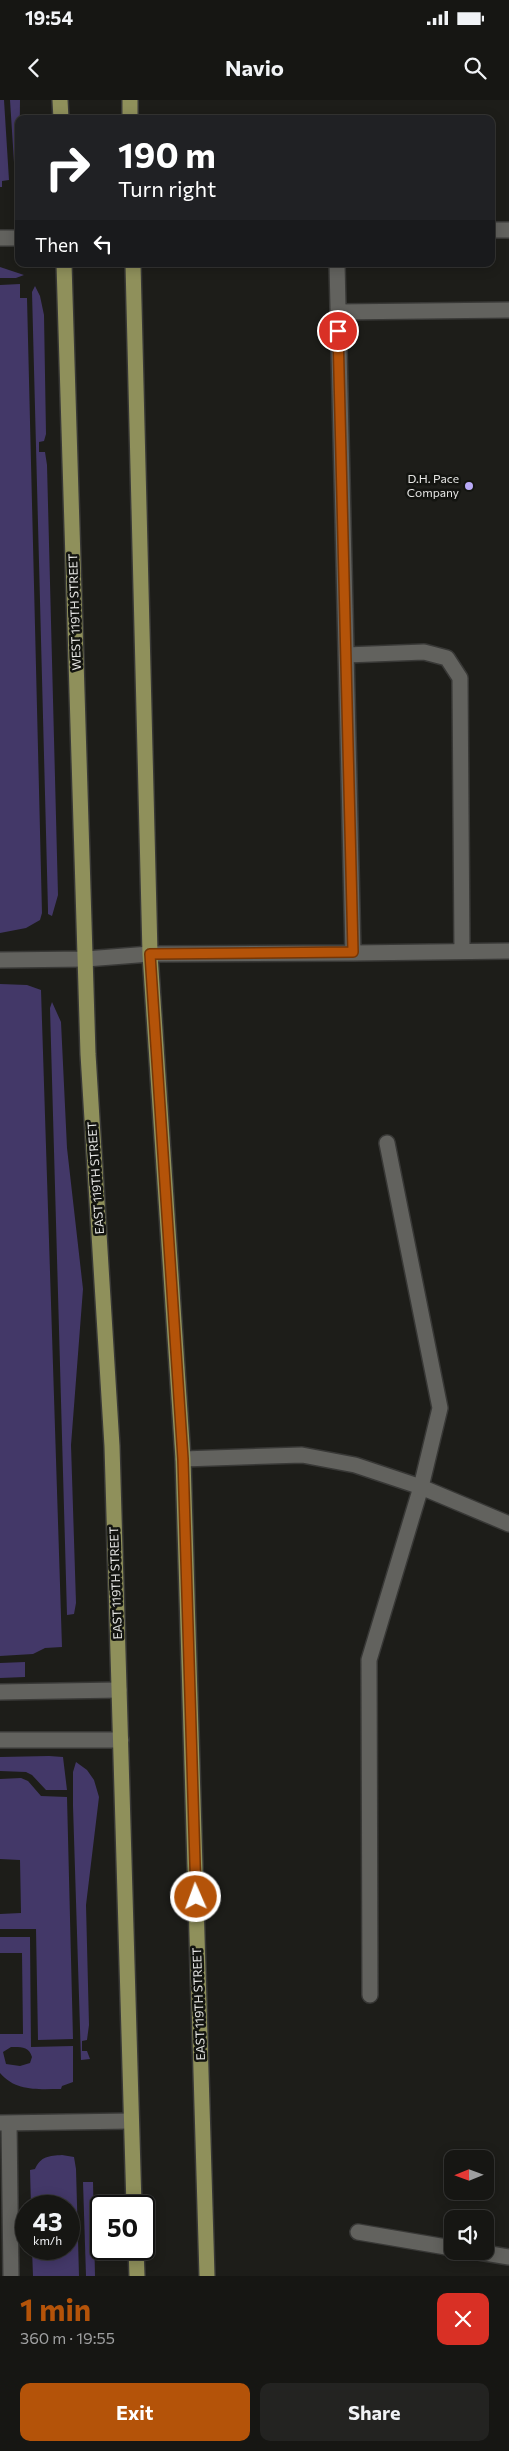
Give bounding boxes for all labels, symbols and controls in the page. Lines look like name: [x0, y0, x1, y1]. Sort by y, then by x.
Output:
text: 19:54: [25, 6, 73, 29]
icon: back: [20, 54, 48, 82]
text: Navio: [225, 54, 284, 81]
icon: search: [461, 54, 489, 82]
text: 190 m: [118, 132, 216, 175]
icon: right: [35, 135, 100, 200]
text: Turn right: [118, 175, 216, 202]
icon: left: [89, 230, 117, 258]
text: Then: [35, 233, 79, 256]
pin: [317, 310, 359, 352]
icon: arrive: [324, 317, 352, 345]
place label: D.H. Pace Company: [407, 471, 459, 499]
marker: D.H. Pace Company: [463, 480, 475, 492]
street label: WEST 119TH STREET: [65, 553, 83, 671]
street label: EAST 119TH STREET: [84, 1121, 106, 1235]
street label: EAST 119TH STREET: [106, 1526, 124, 1640]
position arrow: [169, 1870, 221, 1922]
street label: EAST 119TH STREET: [189, 1947, 207, 2061]
north arrow: [444, 2150, 494, 2200]
map controls: [444, 2150, 494, 2260]
speed limit sign: 50: [90, 2195, 155, 2260]
text: 43: [33, 2206, 62, 2236]
button: sound: [444, 2210, 494, 2260]
text: km/h: [33, 2233, 62, 2247]
text: 1 min: [20, 2290, 91, 2327]
button: close: [437, 2293, 489, 2345]
text: 360 m · 19:55: [20, 2328, 115, 2347]
button: Exit: [20, 2383, 250, 2441]
button: Share: [260, 2383, 489, 2441]

